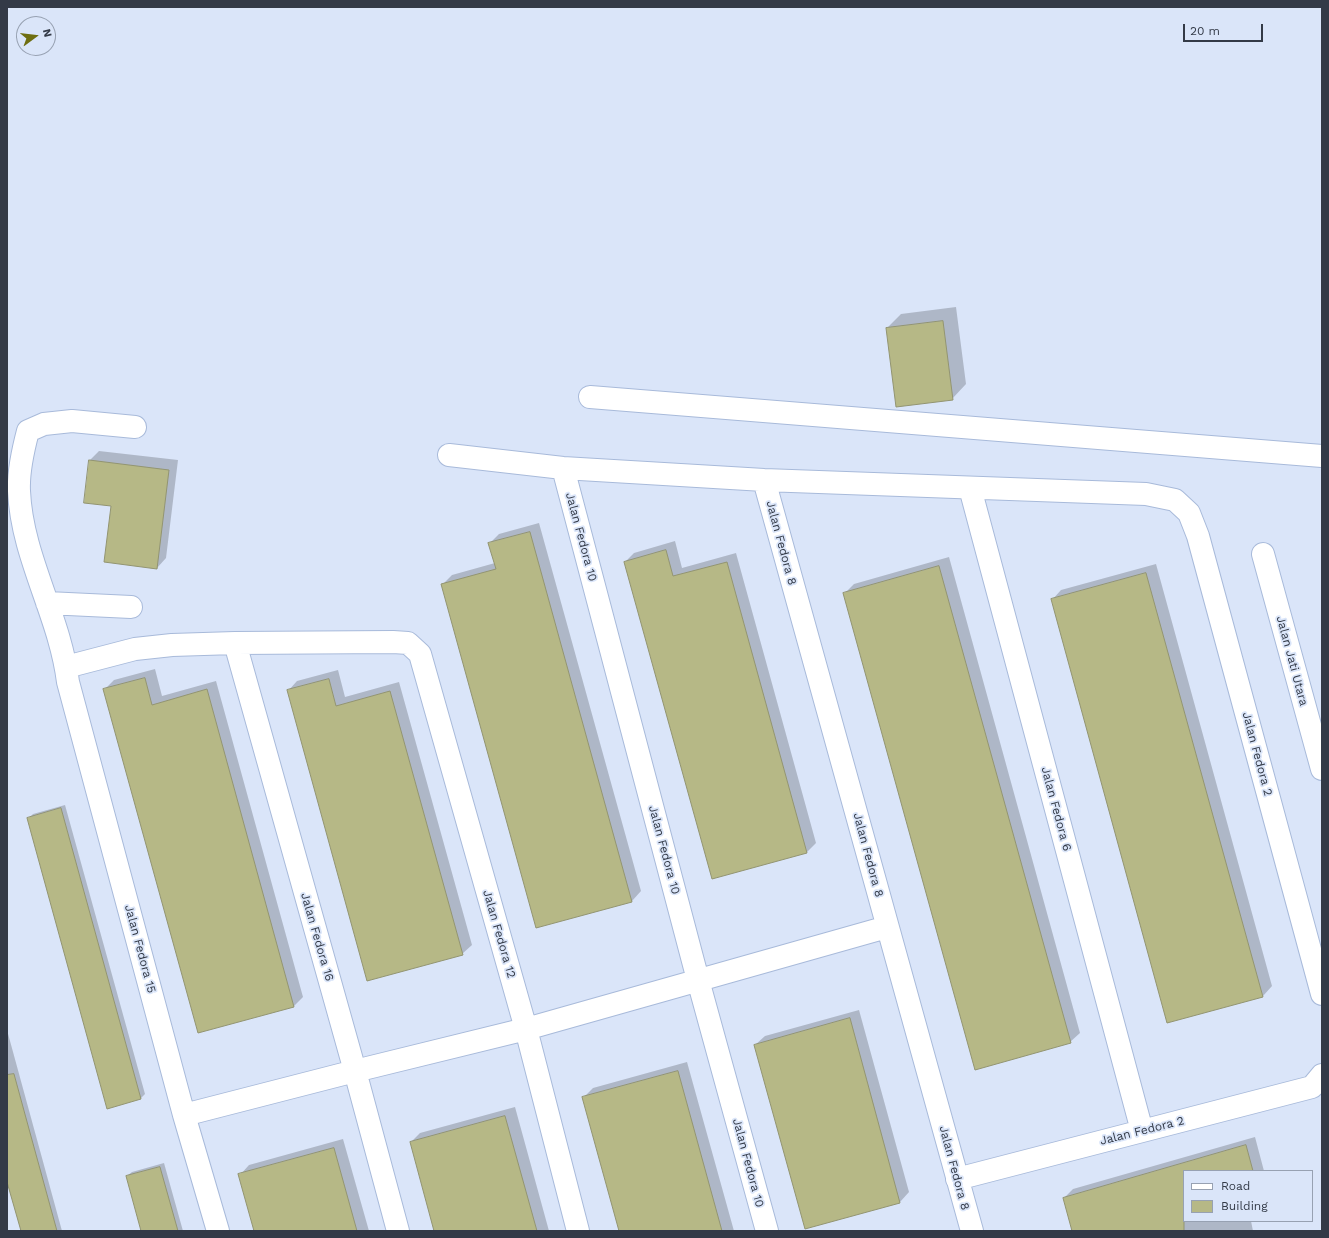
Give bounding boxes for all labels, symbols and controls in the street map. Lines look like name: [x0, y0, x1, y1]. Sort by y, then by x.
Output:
north arrow: [16, 16, 56, 56]
scale bar: [1185, 16, 1265, 42]
text: 20 m: [1190, 24, 1220, 38]
text: N: [40, 27, 54, 39]
street label: Jalan Fedora 10: [562, 491, 600, 583]
street label: Jalan Fedora 8: [763, 499, 799, 587]
street label: Jalan Jati Utara: [1273, 614, 1311, 708]
street label: Jalan Fedora 2: [1239, 710, 1275, 798]
street label: Jalan Fedora 6: [1038, 765, 1074, 853]
street label: Jalan Fedora 10: [645, 804, 683, 896]
street label: Jalan Fedora 8: [850, 811, 886, 899]
street label: Jalan Fedora 12: [480, 888, 518, 980]
street label: Jalan Fedora 16: [298, 891, 336, 983]
street label: Jalan Fedora 15: [121, 903, 159, 995]
street label: Jalan Fedora 2: [1098, 1114, 1186, 1148]
street label: Jalan Fedora 10: [729, 1117, 767, 1209]
street label: Jalan Fedora 8: [936, 1124, 972, 1212]
legend: [1183, 1170, 1313, 1222]
text: Road: [1221, 1179, 1250, 1193]
text: Building: [1221, 1199, 1268, 1213]

